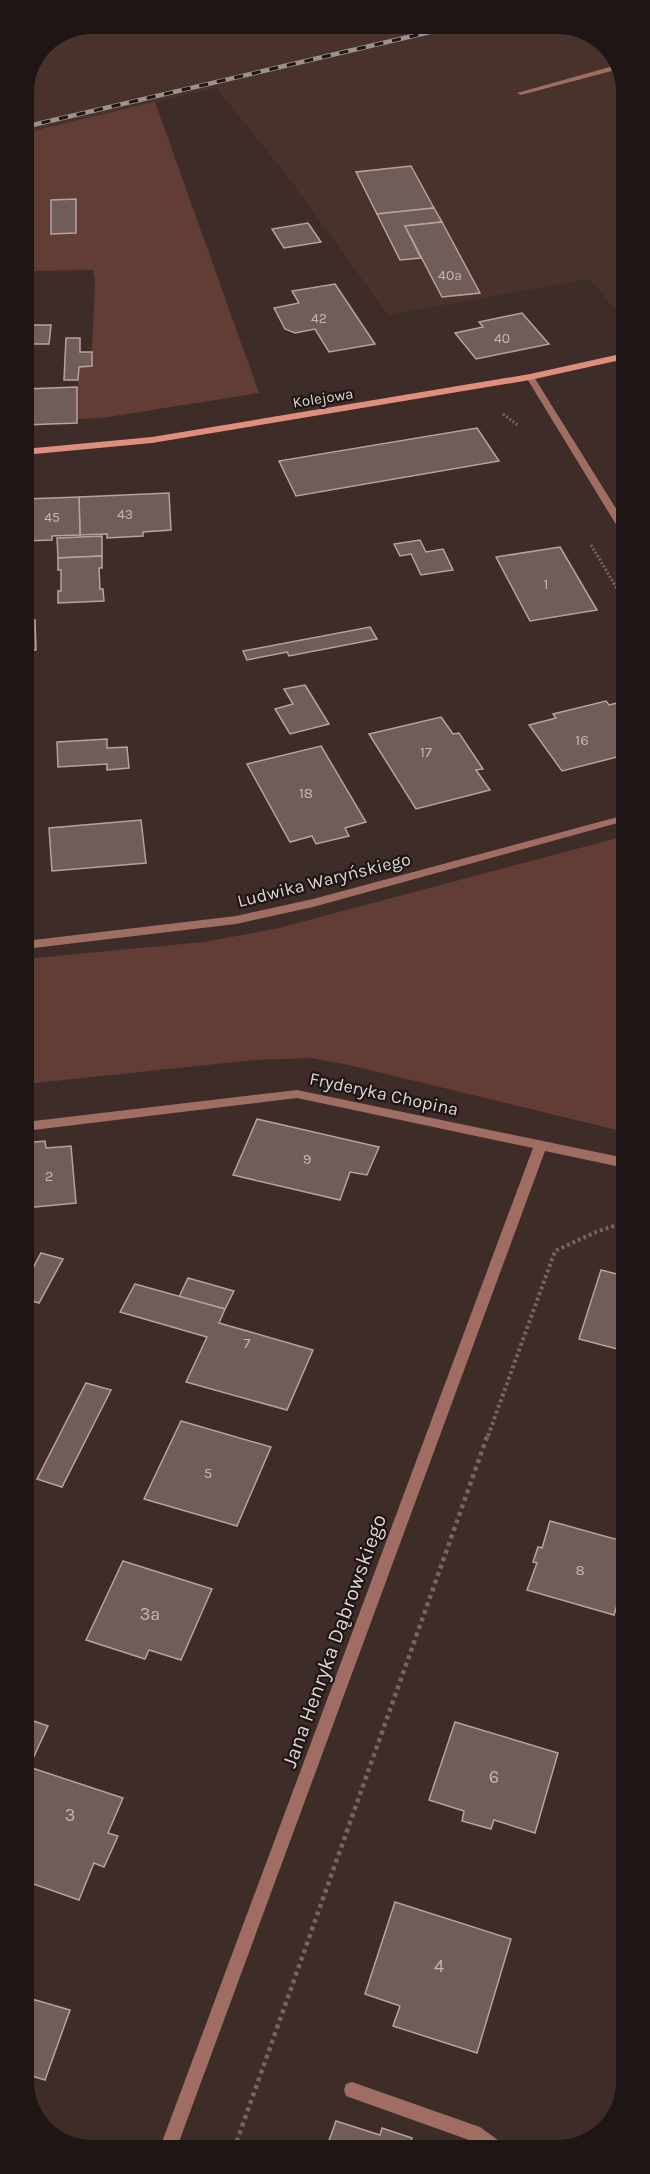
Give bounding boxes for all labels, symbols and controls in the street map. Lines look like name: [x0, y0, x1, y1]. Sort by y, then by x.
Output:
house number: 40a: [438, 267, 462, 284]
house number: 42: [311, 310, 327, 327]
house number: 40: [494, 330, 510, 347]
street label: Kolejowa: [291, 384, 355, 412]
house number: 43: [117, 506, 133, 523]
house number: 45: [44, 509, 60, 526]
house number: 1: [544, 575, 548, 593]
house number: 16: [575, 731, 589, 749]
house number: 17: [420, 743, 432, 761]
house number: 18: [299, 784, 313, 802]
street label: Ludwika Waryńskiego: [235, 848, 413, 912]
street label: Fryderyka Chopina: [307, 1067, 461, 1121]
house number: 9: [303, 1150, 311, 1168]
house number: 2: [45, 1167, 53, 1185]
house number: 7: [243, 1334, 251, 1352]
house number: 5: [204, 1464, 212, 1482]
street label: Jana Henryka Dąbrowskiego: [277, 1511, 391, 1771]
house number: 8: [575, 1561, 585, 1579]
house number: 3a: [140, 1603, 160, 1625]
house number: 6: [489, 1766, 499, 1788]
house number: 3: [65, 1804, 75, 1826]
house number: 4: [434, 1955, 444, 1977]

